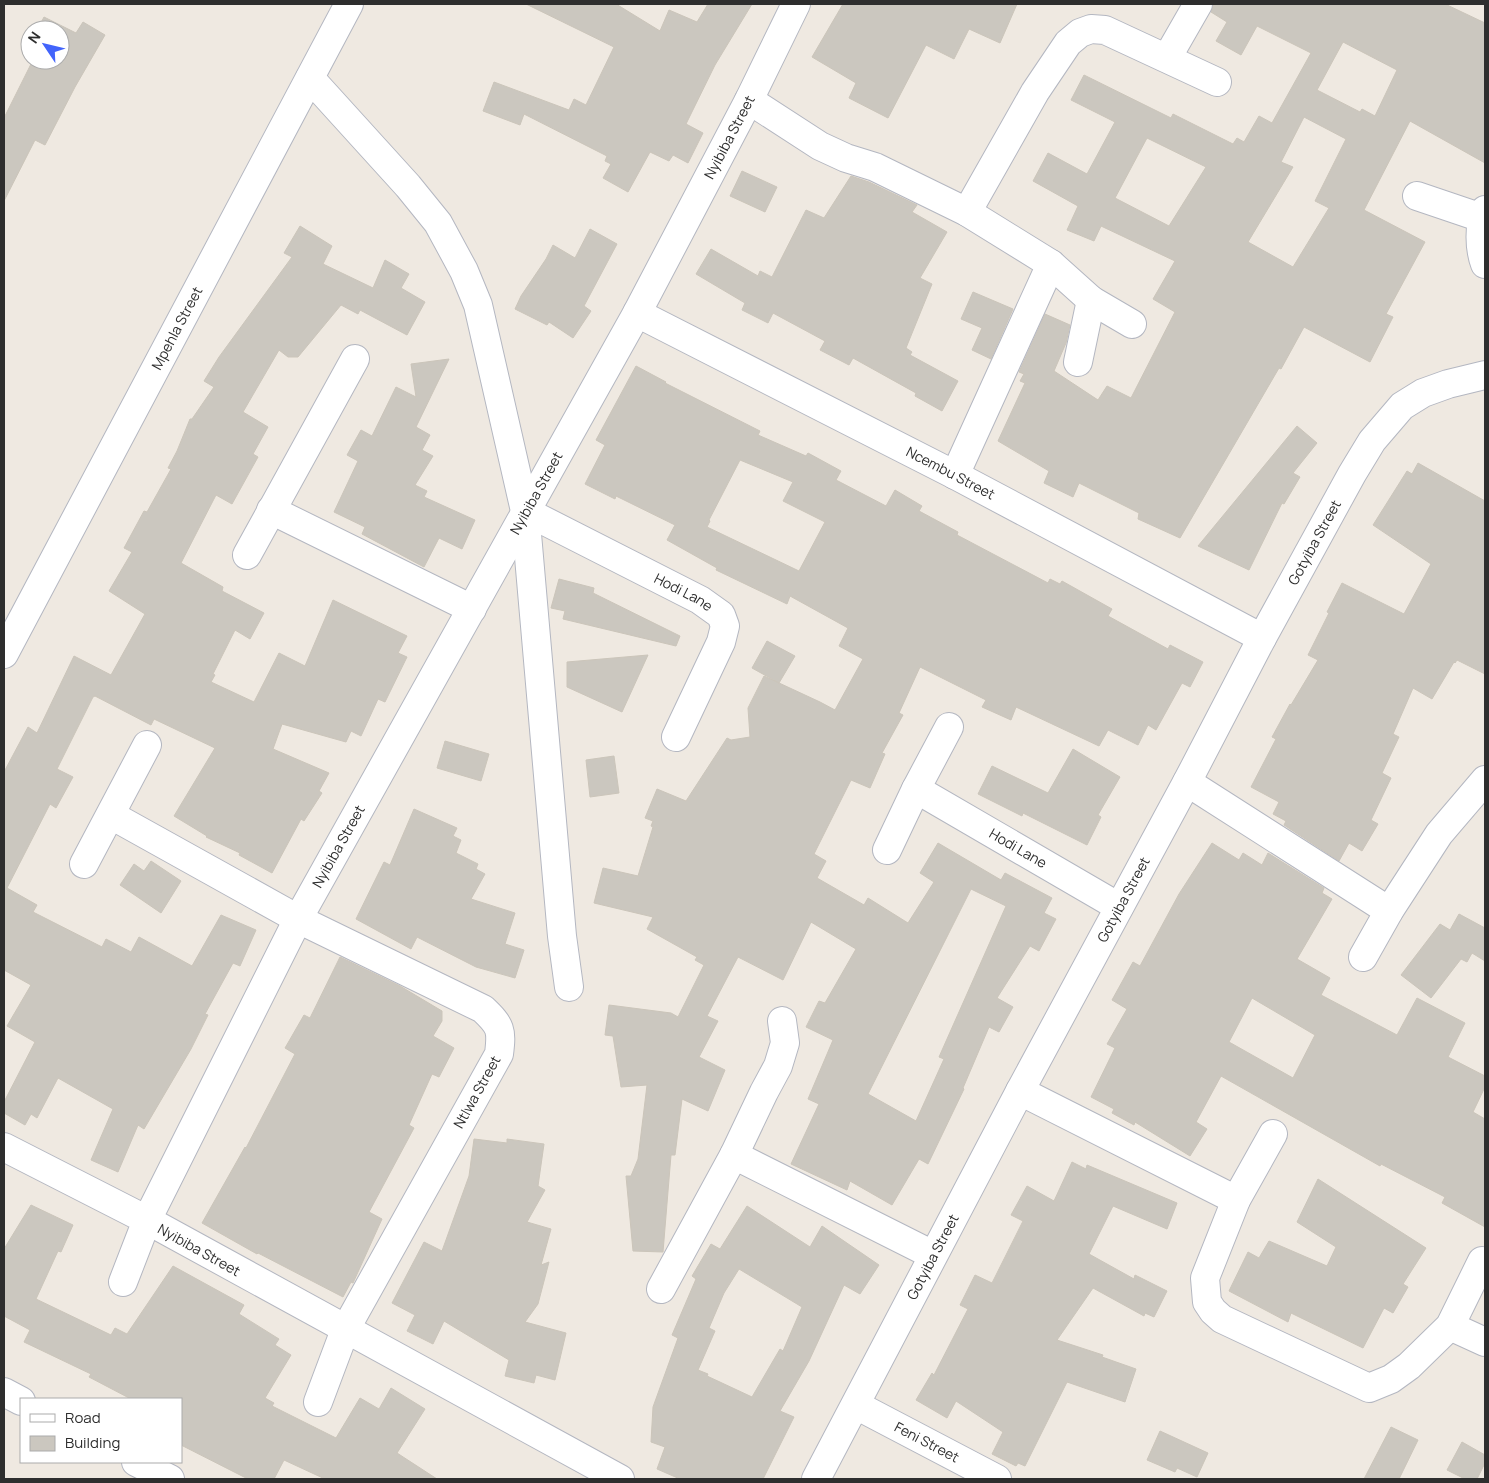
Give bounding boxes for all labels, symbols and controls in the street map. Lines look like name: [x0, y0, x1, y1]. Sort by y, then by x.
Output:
north arrow: [20, 20, 70, 70]
text: N: [23, 28, 45, 47]
street label: Nyibiba Street: [699, 92, 759, 182]
street label: Mpehla Street: [147, 283, 207, 373]
street label: Ncembu Street: [903, 442, 999, 504]
street label: Nyibiba Street: [505, 448, 567, 538]
street label: Gotyiba Street: [1283, 496, 1345, 588]
street label: Hodi Lane: [651, 568, 717, 615]
street label: Nyibiba Street: [307, 801, 369, 891]
street label: Hodi Lane: [986, 824, 1051, 872]
street label: Gotyiba Street: [1092, 853, 1154, 945]
street label: Ntlwa Street: [449, 1052, 505, 1132]
street label: Gotyiba Street: [902, 1210, 963, 1303]
street label: Nyibiba Street: [154, 1219, 244, 1280]
legend: [20, 1398, 182, 1463]
text: Road: [65, 1407, 101, 1428]
street label: Feni Street: [891, 1417, 963, 1467]
text: Building: [65, 1432, 120, 1453]

